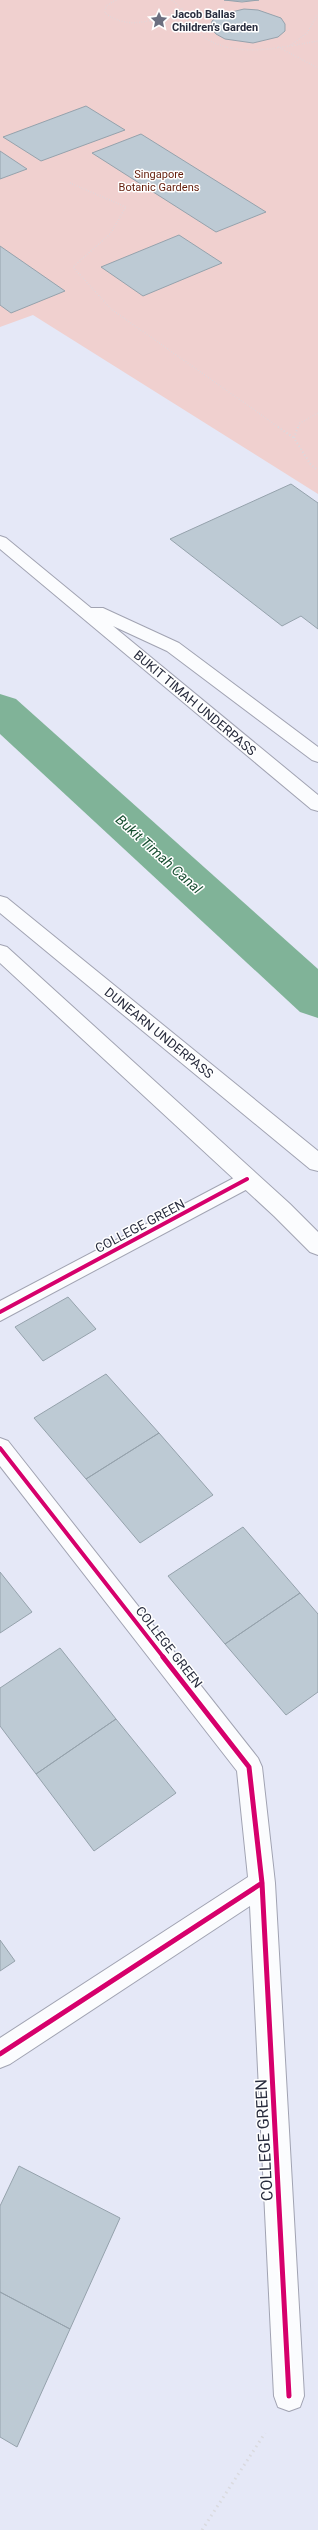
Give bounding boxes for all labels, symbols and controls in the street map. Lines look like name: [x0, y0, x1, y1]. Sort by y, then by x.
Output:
place label: Jacob Ballas Children's Garden: [172, 8, 258, 34]
place icon: Jacob Ballas Children's Garden: [149, 10, 169, 30]
park label: Singapore Botanic Gardens: [119, 168, 200, 194]
street label: BUKIT TIMAH UNDERPASS: [131, 647, 259, 759]
water label: Bukit Timah Canal: [113, 811, 206, 897]
street label: DUNEARN UNDERPASS: [102, 985, 217, 1082]
street label: COLLEGE GREEN: [93, 1196, 187, 1256]
street label: COLLEGE GREEN: [133, 1603, 205, 1691]
street label: COLLEGE GREEN: [251, 2079, 277, 2201]

